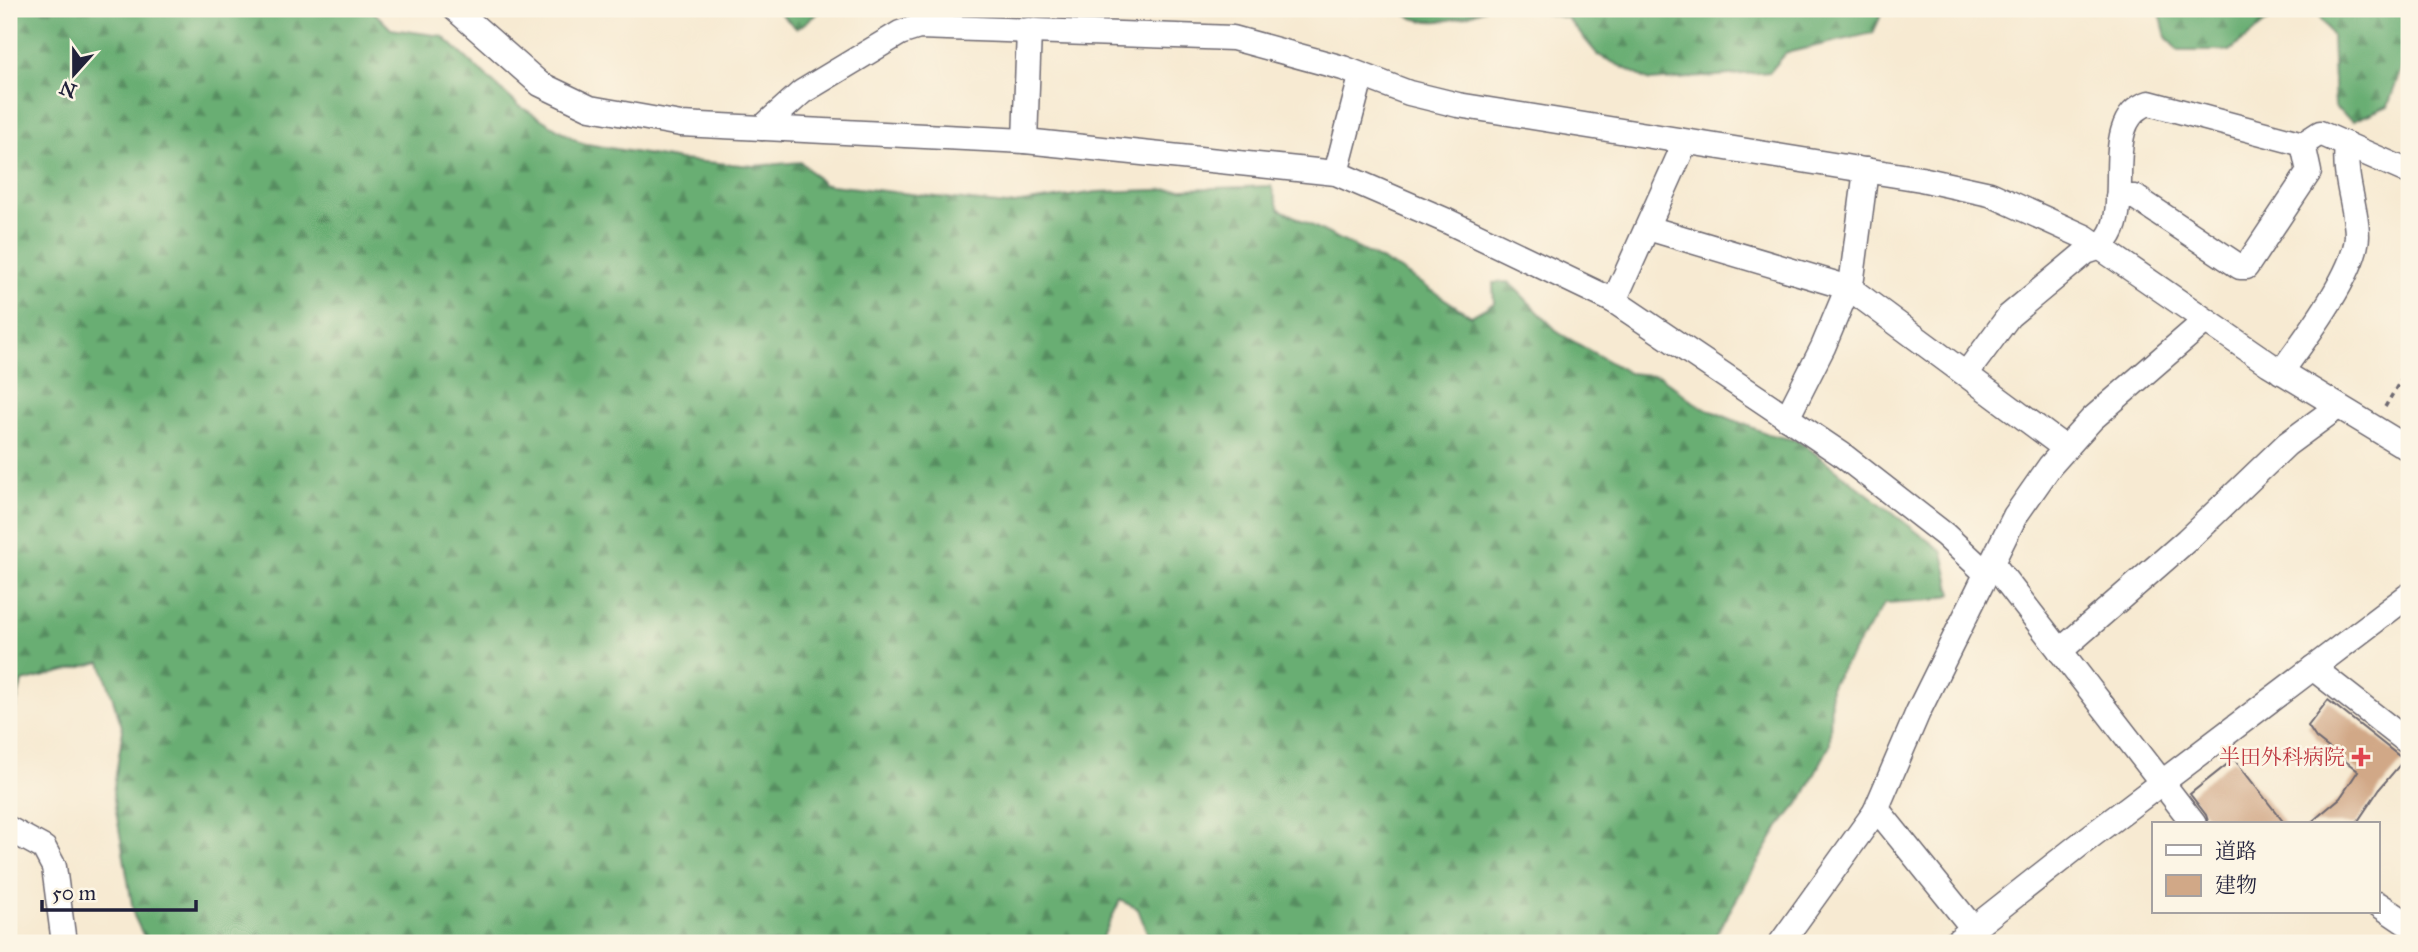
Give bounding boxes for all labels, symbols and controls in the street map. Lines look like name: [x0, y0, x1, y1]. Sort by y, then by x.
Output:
north arrow: [38, 38, 108, 108]
text: N: [56, 76, 80, 103]
place label: 半田外科病院: [2219, 744, 2345, 770]
marker: 半田外科病院: [2351, 747, 2371, 767]
legend: [2152, 822, 2380, 914]
text: 道路: [2215, 838, 2257, 864]
scale bar: [42, 868, 196, 912]
text: 建物: [2215, 872, 2257, 898]
text: 50 m: [52, 880, 97, 906]

